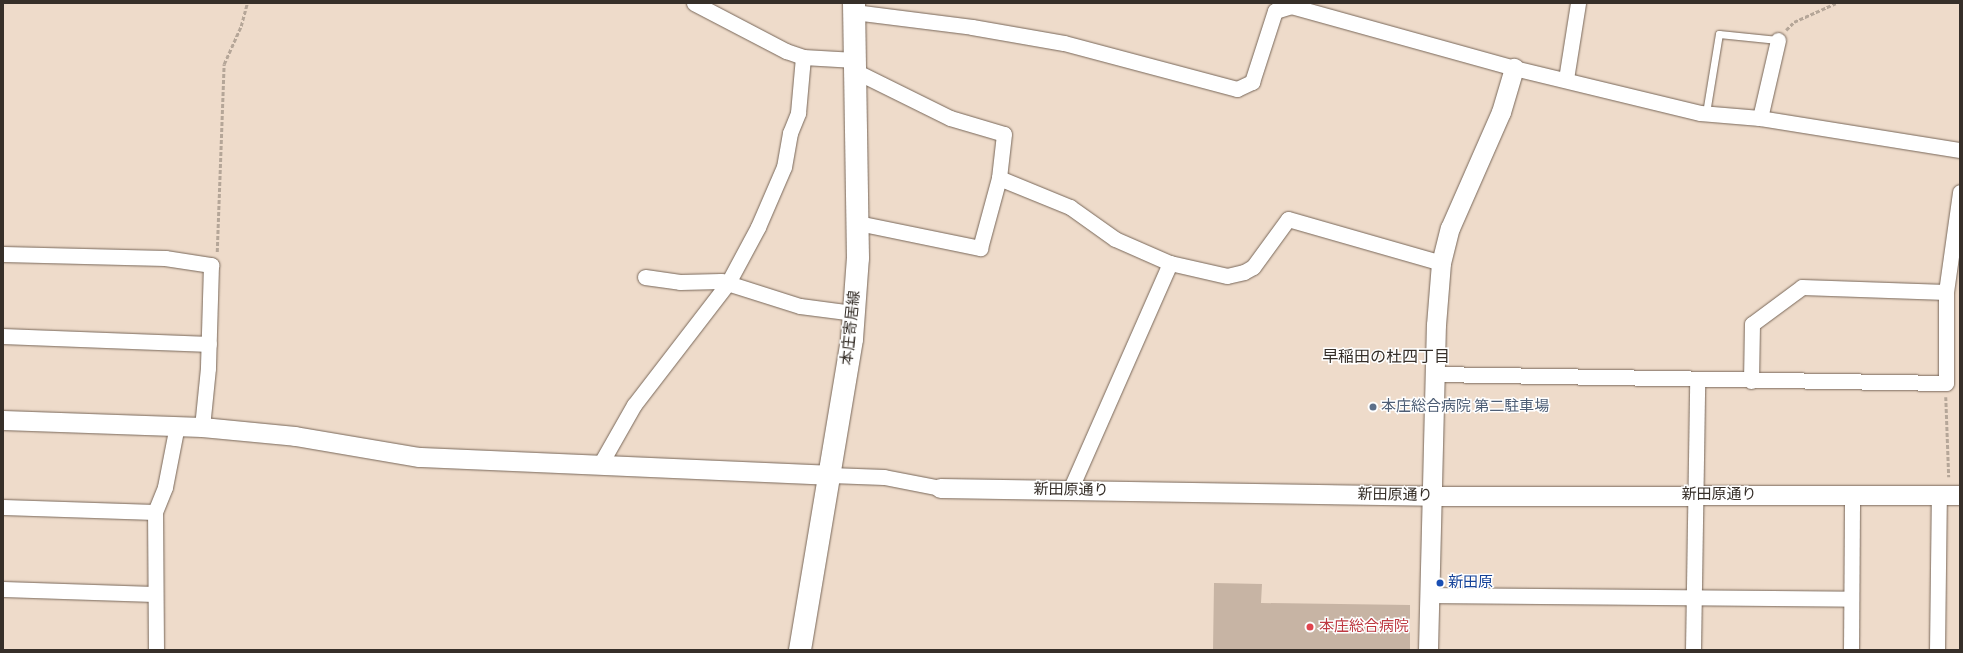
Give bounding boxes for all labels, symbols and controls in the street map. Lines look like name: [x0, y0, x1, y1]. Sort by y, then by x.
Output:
street label: 本庄寄居線: [838, 290, 864, 366]
district label: 早稲田の杜四丁目: [1322, 347, 1450, 367]
place label: 本庄総合病院 第二駐車場: [1381, 398, 1549, 416]
marker: 本庄総合病院 第二駐車場: [1368, 402, 1378, 412]
street label: 新田原通り: [1033, 480, 1109, 500]
street label: 新田原通り: [1357, 485, 1433, 505]
street label: 新田原通り: [1682, 486, 1756, 504]
place label: 新田原: [1448, 574, 1493, 592]
marker: 新田原: [1435, 578, 1445, 588]
place label: 本庄総合病院: [1319, 618, 1409, 636]
marker: 本庄総合病院: [1304, 621, 1316, 633]

